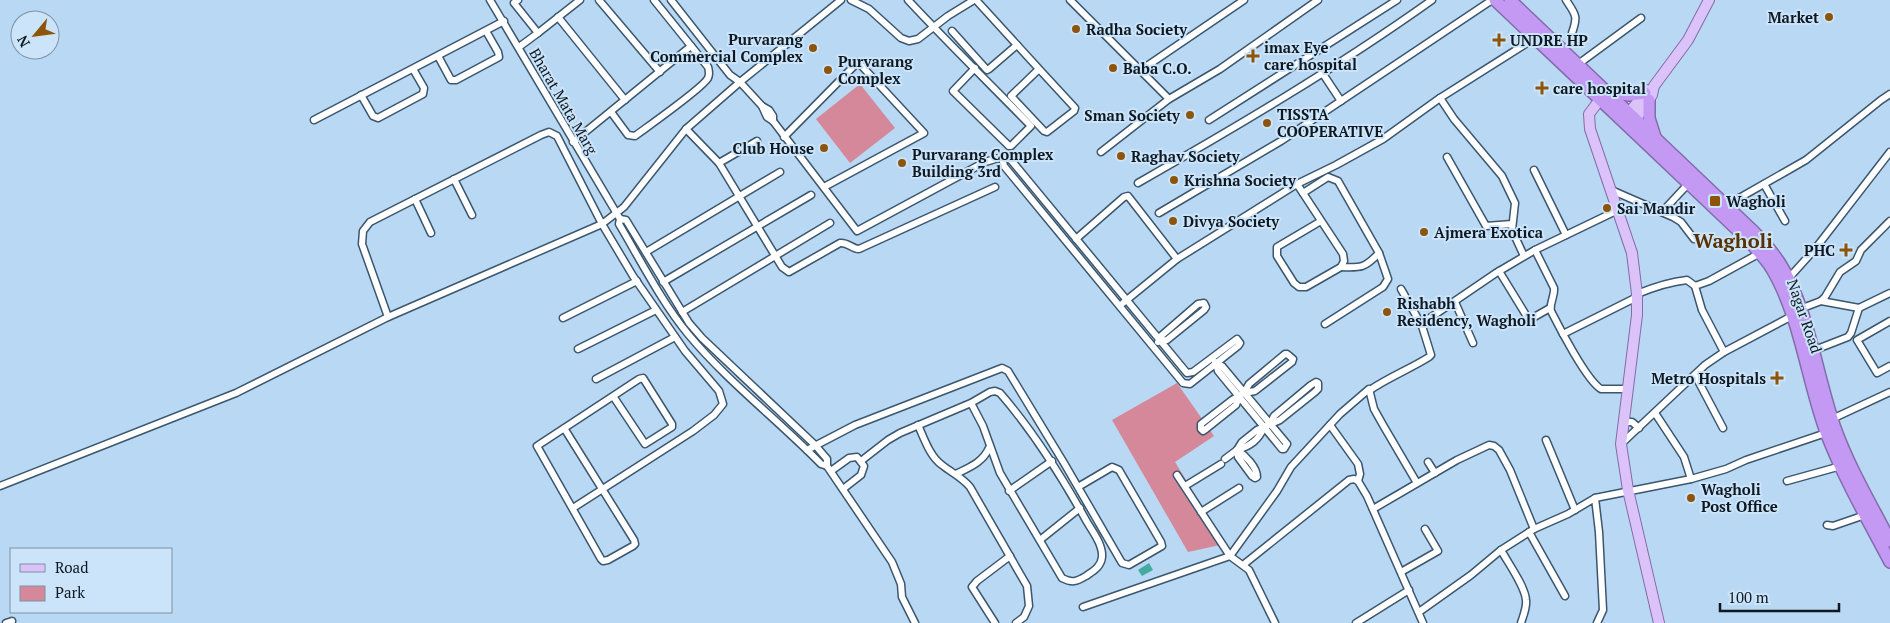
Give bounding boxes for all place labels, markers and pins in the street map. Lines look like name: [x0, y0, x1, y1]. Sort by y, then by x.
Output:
place label: Market: [1768, 7, 1819, 27]
marker: Market: [1823, 11, 1835, 23]
place label: Radha Society: [1086, 19, 1188, 39]
marker: Radha Society: [1070, 23, 1082, 35]
place label: Purvarang Commercial Complex: [650, 29, 804, 66]
place label: UNDRE HP: [1510, 30, 1588, 50]
marker: UNDRE HP: [1492, 33, 1506, 47]
place label: imax Eye care hospital: [1264, 37, 1357, 74]
marker: Purvarang Commercial Complex: [807, 42, 819, 54]
marker: imax Eye care hospital: [1246, 49, 1260, 63]
place label: Purvarang Complex: [838, 51, 913, 88]
place label: Baba C.O.: [1123, 58, 1192, 78]
marker: Baba C.O.: [1107, 62, 1119, 74]
marker: Purvarang Complex: [822, 64, 834, 76]
place label: care hospital: [1553, 78, 1646, 98]
marker: care hospital: [1535, 81, 1549, 95]
place label: TISSTA COOPERATIVE: [1277, 104, 1383, 141]
place label: Sman Society: [1084, 105, 1181, 125]
marker: Sman Society: [1184, 109, 1196, 121]
marker: TISSTA COOPERATIVE: [1261, 117, 1273, 129]
place label: Club House: [732, 138, 814, 158]
marker: Club House: [818, 142, 830, 154]
place label: Purvarang Complex Building 3rd: [912, 144, 1054, 181]
place label: Raghav Society: [1131, 146, 1241, 166]
marker: Raghav Society: [1115, 150, 1127, 162]
marker: Purvarang Complex Building 3rd: [896, 157, 908, 169]
place label: Krishna Society: [1184, 170, 1297, 190]
marker: Krishna Society: [1168, 174, 1180, 186]
place label: Wagholi: [1726, 191, 1786, 211]
marker: Wagholi: [1708, 194, 1722, 208]
place label: Sai Mandir: [1617, 198, 1696, 218]
marker: Sai Mandir: [1601, 202, 1613, 214]
place label: Divya Society: [1183, 211, 1280, 231]
marker: Divya Society: [1167, 215, 1179, 227]
place label: Ajmera Exotica: [1434, 222, 1544, 242]
marker: Ajmera Exotica: [1418, 226, 1430, 238]
place label: PHC: [1804, 240, 1835, 260]
marker: PHC: [1839, 243, 1853, 257]
place label: Rishabh Residency, Wagholi: [1397, 293, 1536, 330]
marker: Rishabh Residency, Wagholi: [1381, 306, 1393, 318]
place label: Metro Hospitals: [1651, 368, 1766, 388]
marker: Metro Hospitals: [1770, 371, 1784, 385]
place label: Wagholi Post Office: [1701, 479, 1778, 516]
marker: Wagholi Post Office: [1685, 492, 1697, 504]

